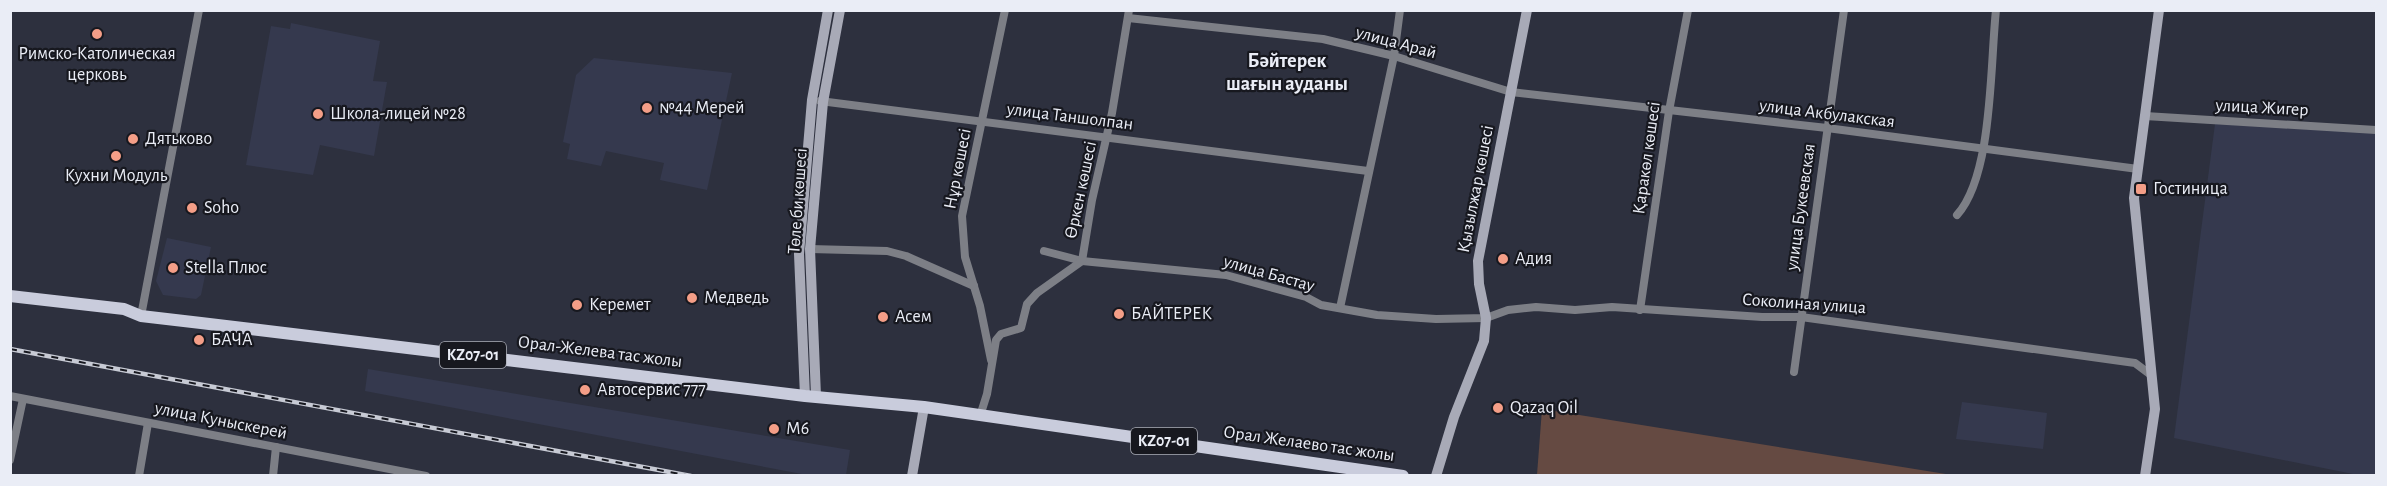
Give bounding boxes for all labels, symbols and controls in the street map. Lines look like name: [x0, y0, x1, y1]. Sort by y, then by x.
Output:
street label: улица Арай: [1353, 23, 1438, 62]
marker: Римско-Католическая церковь: [90, 27, 104, 41]
place label: Римско-Католическая церковь: [18, 45, 176, 84]
district label: Бәйтерек шағын ауданы: [1226, 51, 1348, 94]
street label: улица Акбулакская: [1757, 96, 1896, 131]
street label: улица Жигер: [2214, 97, 2309, 119]
place label: №44 Мерей: [659, 99, 745, 117]
street label: улица Таншолпан: [1005, 100, 1134, 134]
street label: Қаракөл көшесі: [1630, 100, 1664, 216]
marker: №44 Мерей: [640, 101, 654, 115]
place label: Школа-лицей №28: [330, 105, 466, 123]
marker: Школа-лицей №28: [311, 107, 325, 121]
street label: Қызылжар көшесі: [1455, 124, 1497, 254]
street label: Нұр көшесі: [941, 127, 975, 211]
place label: Дятьково: [145, 130, 212, 148]
marker: Дятьково: [126, 132, 140, 146]
street label: Өркен көшесі: [1062, 140, 1100, 240]
street label: улица Букеевская: [1783, 142, 1819, 273]
street label: Төле би көшесі: [784, 147, 811, 255]
marker: Кухни Модуль: [109, 149, 123, 163]
place label: Кухни Модуль: [65, 167, 168, 185]
place label: Гостиница: [2153, 180, 2228, 198]
marker: Гостиница: [2134, 182, 2148, 196]
place label: Soho: [204, 199, 239, 217]
marker: Soho: [185, 201, 199, 215]
place label: Адия: [1515, 250, 1552, 268]
street label: улица Бастау: [1220, 252, 1317, 296]
marker: Адия: [1496, 252, 1510, 266]
place label: Stella Плюс: [185, 259, 267, 277]
marker: Stella Плюс: [166, 261, 180, 275]
place label: Медведь: [704, 289, 769, 307]
marker: Медведь: [685, 291, 699, 305]
street label: Соколиная улица: [1741, 291, 1867, 317]
place label: Керемет: [589, 296, 651, 314]
marker: Керемет: [570, 298, 584, 312]
place label: БАЙТЕРЕК: [1131, 303, 1212, 323]
marker: БАЙТЕРЕК: [1112, 307, 1126, 321]
place label: Асем: [895, 308, 932, 326]
marker: Асем: [876, 310, 890, 324]
place label: БАЧА: [211, 331, 253, 349]
marker: БАЧА: [192, 333, 206, 347]
street label: Орал-Желева тас жолы: [517, 333, 683, 371]
road number: KZ07-01: [440, 342, 506, 368]
place label: Автосервис 777: [597, 381, 706, 399]
marker: Автосервис 777: [578, 383, 592, 397]
street label: улица Куныскерей: [152, 399, 289, 443]
place label: Qazaq Oil: [1510, 399, 1578, 417]
marker: Qazaq Oil: [1491, 401, 1505, 415]
place label: М6: [786, 420, 809, 438]
marker: М6: [767, 422, 781, 436]
street label: Орал Желаево тас жолы: [1222, 423, 1396, 465]
road number: KZ07-01: [1131, 428, 1197, 454]

